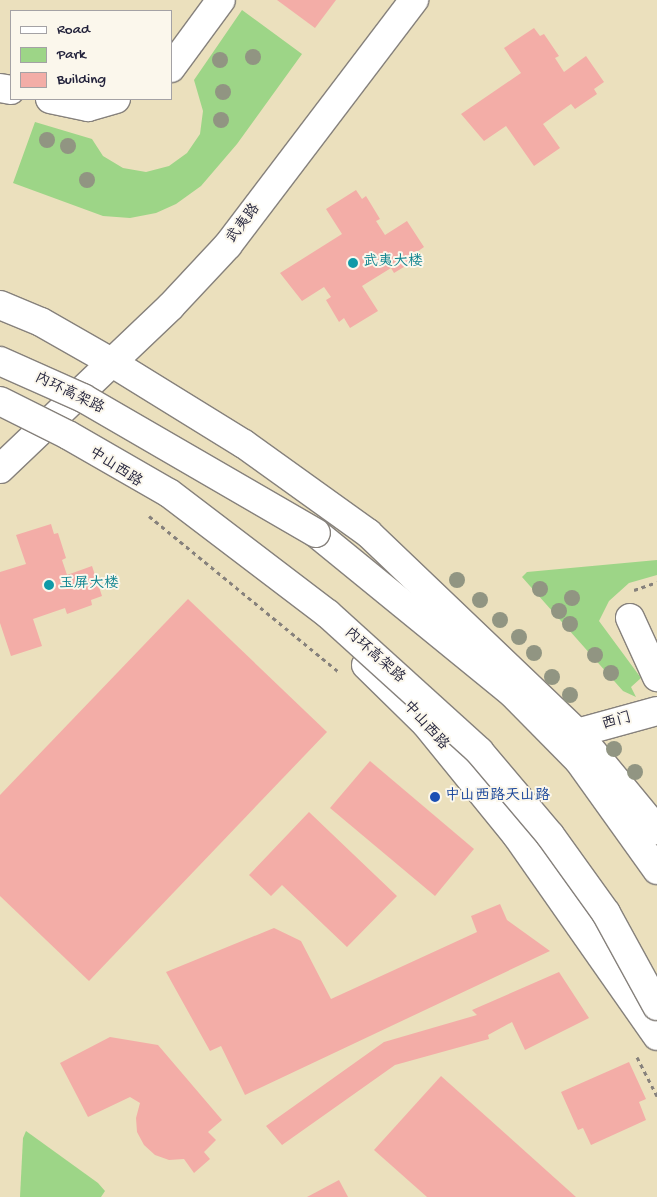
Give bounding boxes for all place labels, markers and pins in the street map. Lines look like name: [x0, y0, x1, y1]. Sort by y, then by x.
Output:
place label: 武夷大楼: [363, 254, 423, 272]
marker: 武夷大楼: [347, 257, 359, 269]
place label: 玉屏大楼: [59, 576, 119, 594]
marker: 玉屏大楼: [43, 579, 55, 591]
place label: 中山西路天山路: [445, 788, 550, 806]
marker: 中山西路天山路: [429, 791, 441, 803]

